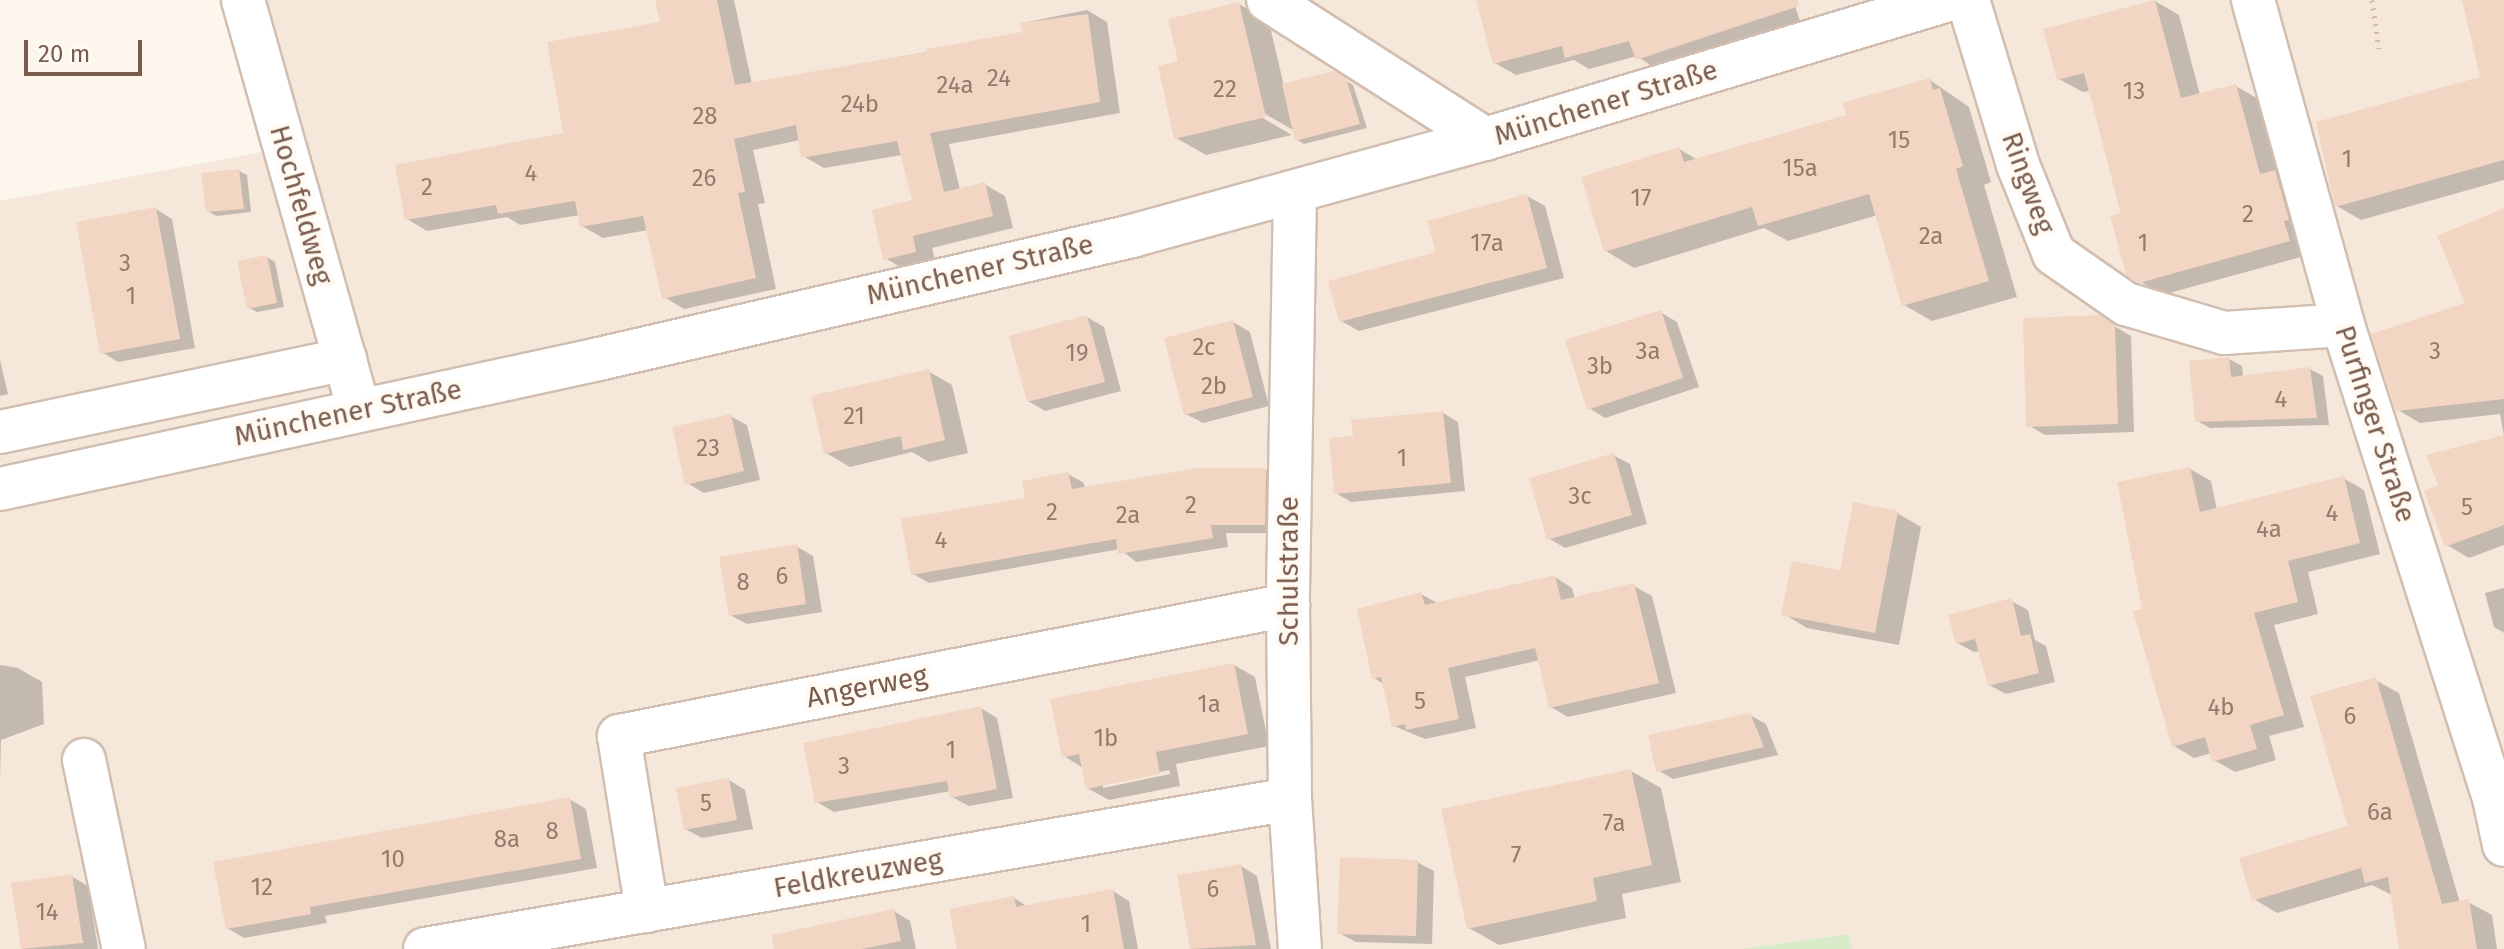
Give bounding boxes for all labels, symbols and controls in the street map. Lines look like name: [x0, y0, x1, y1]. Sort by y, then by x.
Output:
scale bar: [28, 24, 146, 74]
text: 20 m: [38, 40, 90, 68]
street label: Münchener Straße: [1490, 53, 1722, 153]
house number: 24: [987, 65, 1011, 93]
house number: 24a: [936, 72, 974, 100]
house number: 22: [1213, 76, 1237, 104]
house number: 13: [2123, 78, 2145, 106]
house number: 24b: [841, 91, 879, 119]
house number: 28: [692, 103, 718, 131]
street label: Hochfeldweg: [262, 121, 340, 289]
house number: 15: [1888, 127, 1910, 155]
street label: Ringweg: [1994, 128, 2062, 238]
house number: 1: [2342, 146, 2352, 174]
house number: 15a: [1782, 155, 1818, 183]
house number: 4: [525, 160, 537, 188]
house number: 26: [692, 165, 716, 193]
house number: 2: [421, 174, 433, 202]
house number: 17: [1630, 185, 1652, 213]
house number: 2: [2242, 201, 2254, 229]
house number: 2a: [1919, 223, 1943, 251]
street label: Münchener Straße: [863, 228, 1097, 312]
house number: 17a: [1470, 230, 1504, 258]
house number: 1: [2138, 230, 2148, 258]
house number: 3: [119, 250, 131, 278]
house number: 1: [126, 283, 136, 311]
street label: Purfinger Straße: [2327, 321, 2423, 527]
house number: 2c: [1193, 334, 1215, 362]
house number: 3a: [1635, 338, 1661, 366]
house number: 3: [2429, 338, 2441, 366]
house number: 19: [1066, 340, 1088, 368]
house number: 3b: [1587, 353, 1613, 381]
street label: Münchener Straße: [231, 372, 465, 454]
house number: 2b: [1201, 373, 1227, 401]
house number: 4: [2275, 386, 2287, 414]
house number: 21: [843, 403, 865, 431]
house number: 23: [696, 435, 720, 463]
house number: 1: [1397, 445, 1407, 473]
house number: 3c: [1568, 483, 1592, 511]
house number: 2: [1185, 492, 1197, 520]
house number: 5: [2461, 494, 2473, 522]
street label: Schulstraße: [1272, 496, 1306, 646]
house number: 2: [1046, 499, 1058, 527]
house number: 4: [2326, 500, 2338, 528]
house number: 2a: [1116, 502, 1140, 530]
house number: 4a: [2256, 516, 2282, 544]
house number: 4: [935, 527, 947, 555]
house number: 6: [776, 563, 788, 591]
house number: 8: [736, 569, 750, 597]
street label: Angerweg: [804, 659, 930, 715]
house number: 5: [1414, 688, 1426, 716]
house number: 1a: [1197, 691, 1221, 719]
house number: 4b: [2207, 694, 2235, 722]
house number: 6: [2344, 703, 2356, 731]
house number: 1b: [1094, 725, 1118, 753]
house number: 1: [946, 737, 956, 765]
house number: 3: [838, 753, 850, 781]
house number: 5: [700, 790, 712, 818]
house number: 6a: [2367, 799, 2393, 827]
house number: 7a: [1603, 810, 1625, 838]
house number: 8: [545, 818, 559, 846]
house number: 8a: [494, 826, 520, 854]
house number: 7: [1511, 842, 1521, 870]
street label: Feldkreuzweg: [771, 843, 945, 905]
house number: 10: [381, 846, 405, 874]
house number: 12: [251, 874, 273, 902]
house number: 6: [1207, 876, 1219, 904]
house number: 14: [35, 899, 59, 927]
house number: 1: [1081, 911, 1091, 939]

